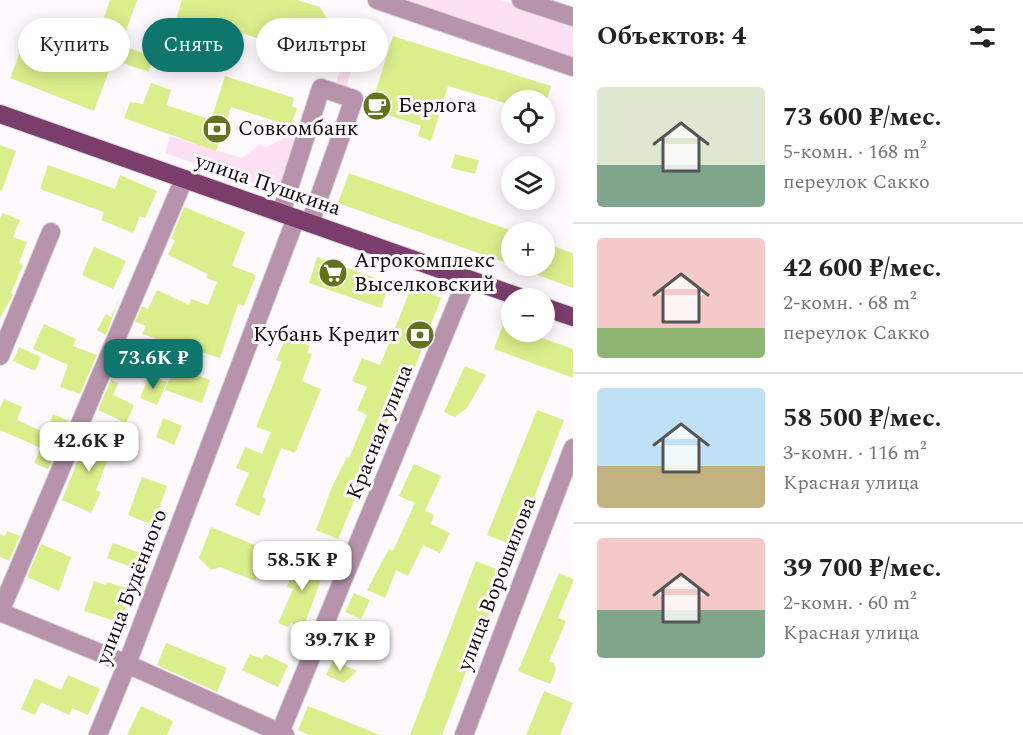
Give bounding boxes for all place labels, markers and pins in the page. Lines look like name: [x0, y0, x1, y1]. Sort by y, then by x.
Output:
cafe icon: Берлога: [361, 90, 393, 122]
place label: Берлога: [398, 90, 477, 122]
bank icon: Совкомбанк: [201, 113, 233, 145]
place label: Совкомбанк: [238, 113, 359, 145]
place label: Агрокомплекс Выселковский: [354, 245, 495, 301]
supermarket icon: Агрокомплекс Выселковский: [317, 257, 349, 289]
place label: Кубань Кредит: [253, 319, 399, 351]
bank icon: Кубань Кредит: [404, 319, 436, 351]
pin: 73.6K ₽: [98, 339, 208, 390]
pin: 42.6K ₽: [34, 422, 144, 473]
pin: 58.5K ₽: [247, 541, 357, 592]
pin: 39.7K ₽: [285, 621, 395, 672]

